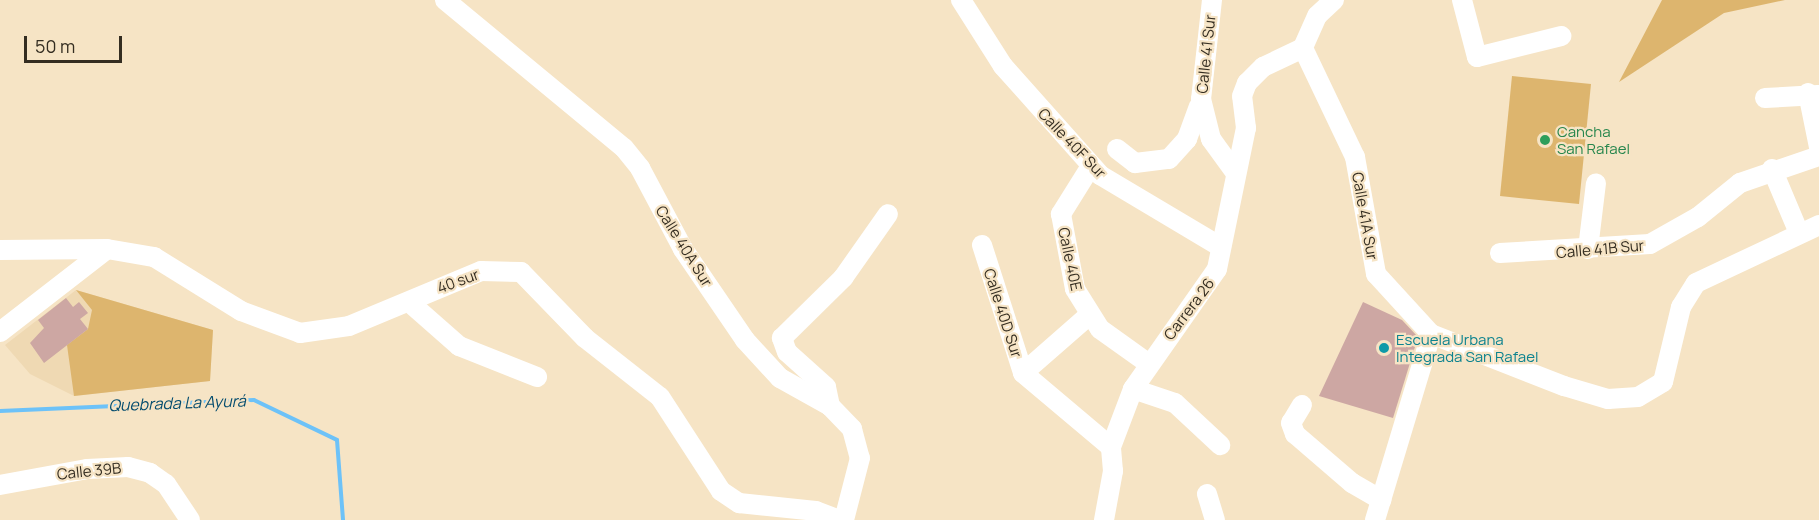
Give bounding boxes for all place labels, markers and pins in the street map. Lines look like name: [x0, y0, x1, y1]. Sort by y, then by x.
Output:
place label: Cancha San Rafael: [1557, 122, 1630, 157]
marker: Cancha San Rafael: [1538, 133, 1552, 147]
place label: Escuela Urbana Integrada San Rafael: [1396, 330, 1538, 365]
marker: Escuela Urbana Integrada San Rafael: [1377, 341, 1391, 355]

